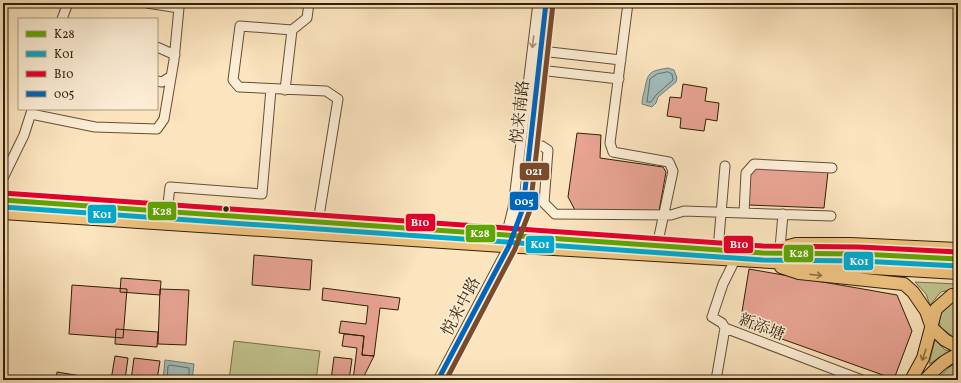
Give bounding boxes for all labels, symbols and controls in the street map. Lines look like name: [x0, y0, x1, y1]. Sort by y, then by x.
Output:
legend: [18, 18, 158, 110]
text: K28: [54, 27, 75, 43]
one-way arrow: [530, 35, 537, 48]
text: K01: [54, 47, 74, 63]
text: B10: [54, 67, 73, 83]
street label: 悦来南路: [507, 79, 535, 145]
text: 005: [54, 87, 75, 103]
line badge: 021: [519, 162, 550, 181]
text: 021: [526, 165, 542, 180]
line badge: 005: [509, 191, 539, 211]
text: 005: [515, 195, 533, 210]
line badge: K28: [147, 201, 177, 221]
line badge: K01: [87, 204, 117, 224]
unlabelled marker: [221, 204, 231, 214]
text: K28: [152, 205, 172, 220]
text: K01: [92, 208, 112, 223]
line badge: B10: [405, 213, 436, 232]
text: B10: [411, 216, 430, 231]
line badge: K28: [465, 224, 496, 243]
text: K28: [470, 227, 490, 242]
line badge: K01: [525, 235, 555, 254]
line badge: B10: [723, 235, 754, 254]
text: K01: [530, 238, 550, 253]
text: B10: [730, 238, 749, 253]
line badge: K28: [783, 244, 814, 263]
text: K28: [789, 247, 809, 262]
line badge: K01: [843, 251, 874, 271]
text: K01: [849, 255, 869, 270]
one-way arrow: [809, 271, 822, 278]
street label: 悦来中路: [437, 274, 487, 340]
street label: 新添塘: [735, 309, 788, 347]
one-way arrow: [920, 348, 927, 361]

